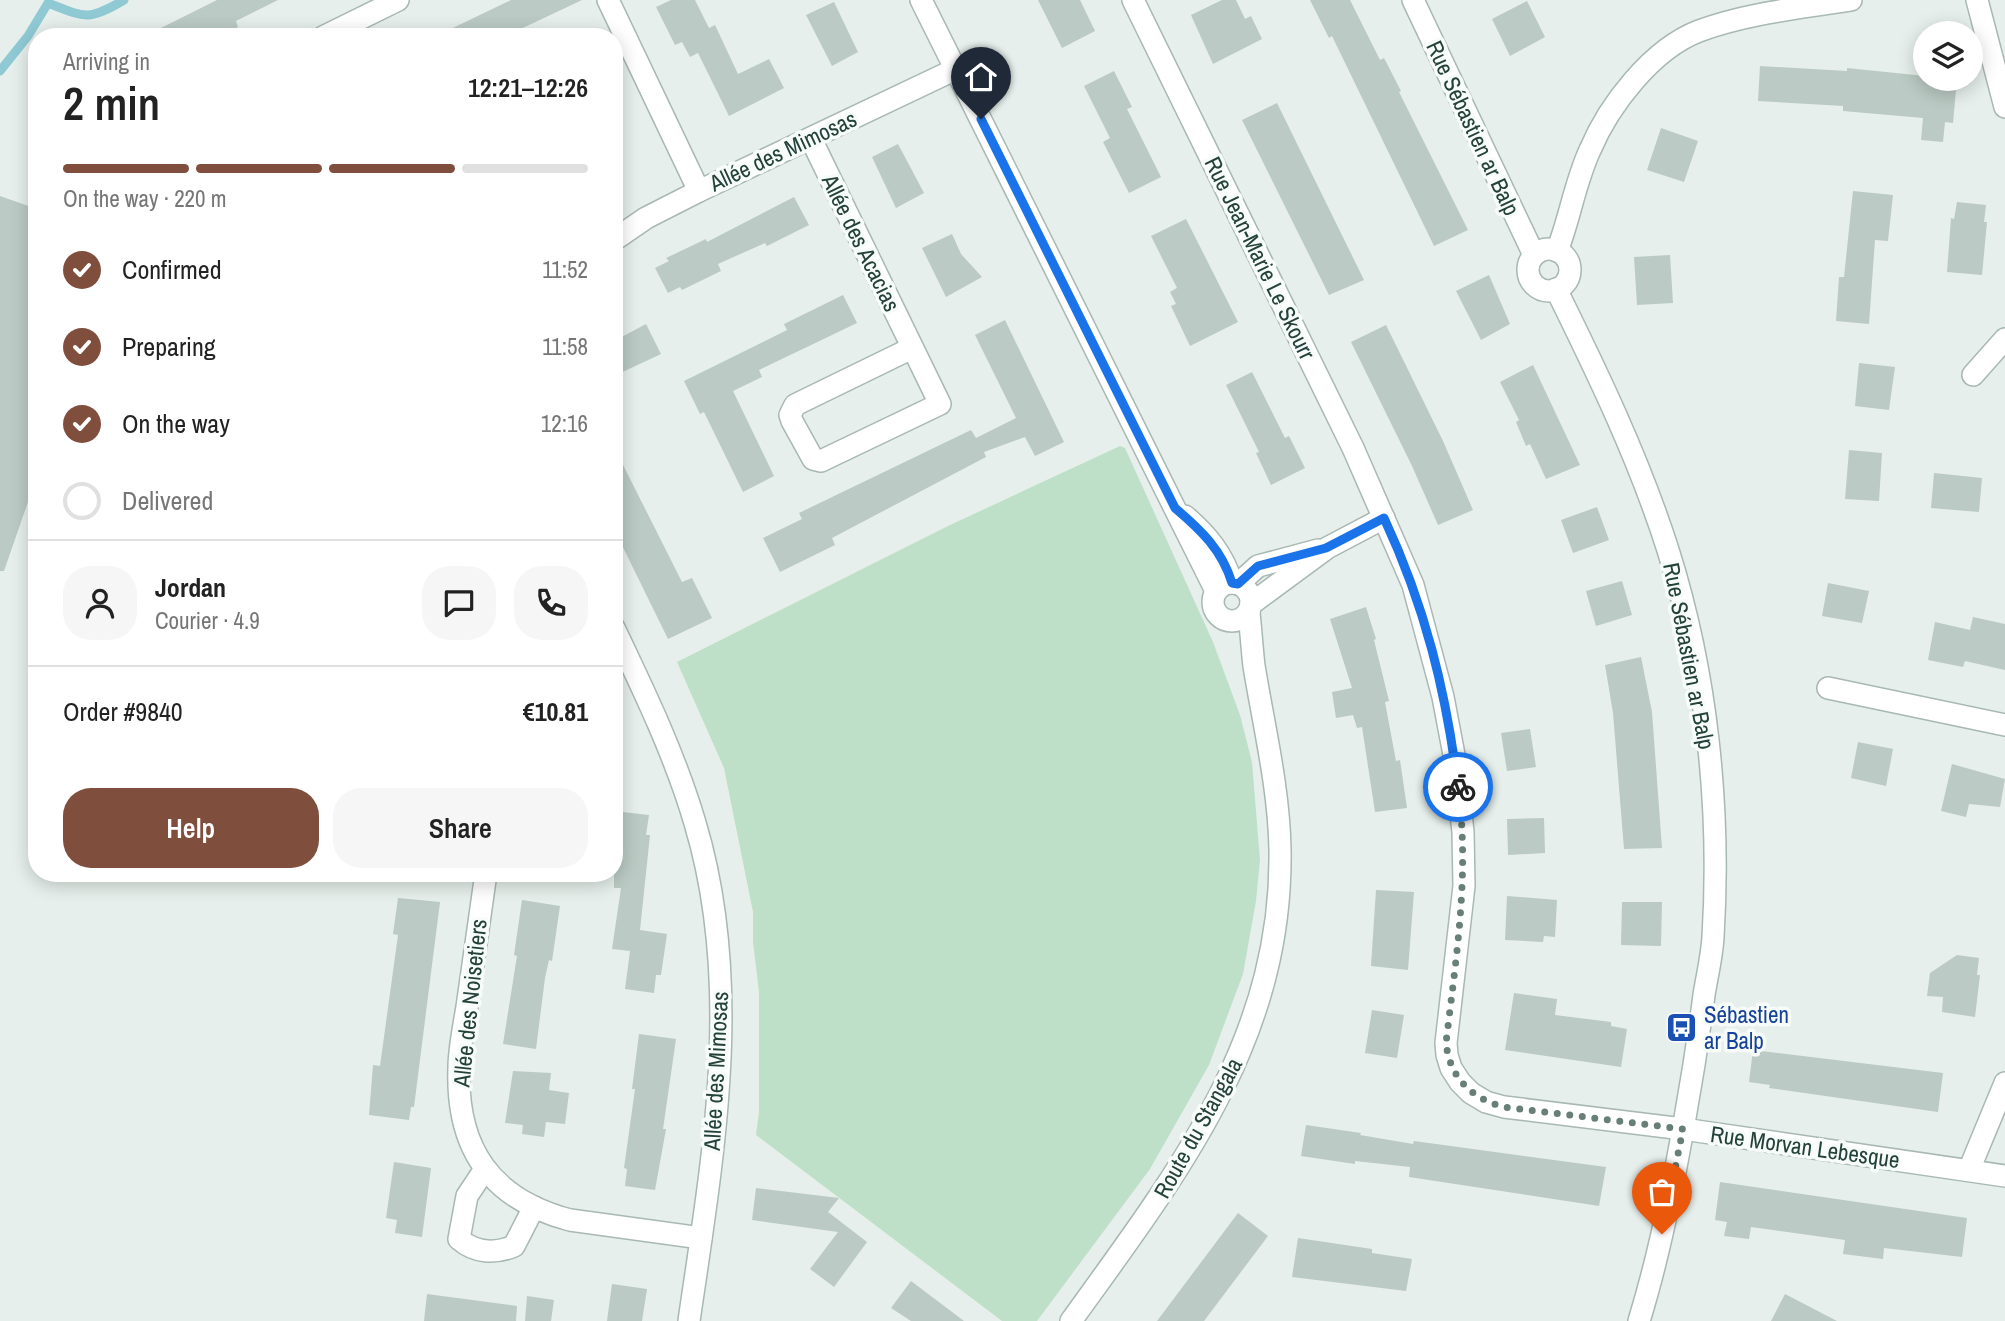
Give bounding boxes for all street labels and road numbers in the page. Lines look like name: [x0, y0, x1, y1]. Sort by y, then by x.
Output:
street label: Rue Sébastien ar Balp: [1419, 35, 1528, 220]
street label: Allée des Mimosas: [703, 103, 862, 199]
street label: Rue Jean-Marie Le Skourr: [1198, 151, 1323, 365]
street label: Allée des Acacias: [814, 168, 908, 316]
street label: Rue Sébastien ar Balp: [1656, 560, 1723, 752]
street label: Allée des Noisetiers: [445, 917, 494, 1089]
street label: Allée des Mimosas: [696, 991, 735, 1152]
street label: Route du Stangala: [1146, 1051, 1249, 1204]
street label: Rue Morvan Lebesque: [1708, 1118, 1902, 1175]

